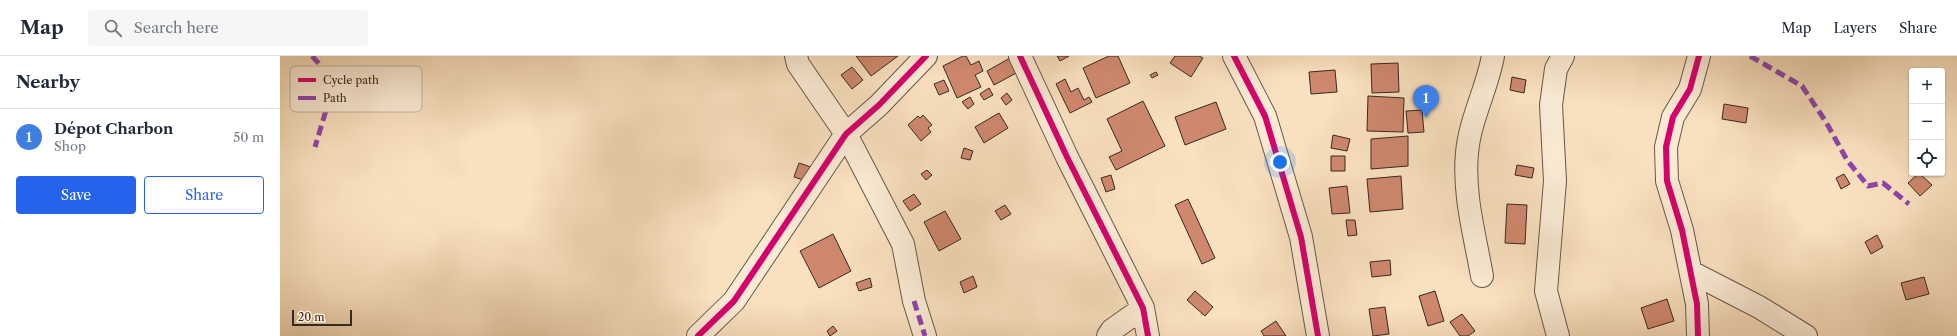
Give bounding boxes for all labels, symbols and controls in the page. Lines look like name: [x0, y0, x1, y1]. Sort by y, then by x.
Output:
search box: [88, 10, 368, 46]
text: Map: [20, 16, 64, 39]
icon: search: [102, 17, 124, 39]
text: Search here: [134, 18, 219, 37]
text: Map: [1781, 19, 1811, 37]
text: Layers: [1833, 19, 1877, 37]
text: Share: [1899, 19, 1937, 37]
legend: [290, 66, 422, 112]
map controls: [1909, 68, 1945, 176]
button: +: [1909, 68, 1945, 104]
text: Nearby: [16, 72, 80, 92]
text: Cycle path: [323, 73, 379, 87]
pin: 1: [1413, 85, 1439, 118]
text: Path: [323, 91, 347, 105]
button: −: [1909, 104, 1945, 140]
text: Dépot Charbon: [54, 119, 173, 138]
text: 1: [26, 129, 32, 145]
text: 50 m: [233, 129, 264, 145]
text: Shop: [54, 138, 86, 154]
button: locate: [1909, 140, 1945, 176]
your location: [1270, 152, 1290, 172]
button: Save: [16, 176, 136, 214]
button: Share: [144, 176, 264, 214]
scale bar: [292, 308, 352, 327]
text: 20 m: [298, 310, 324, 324]

